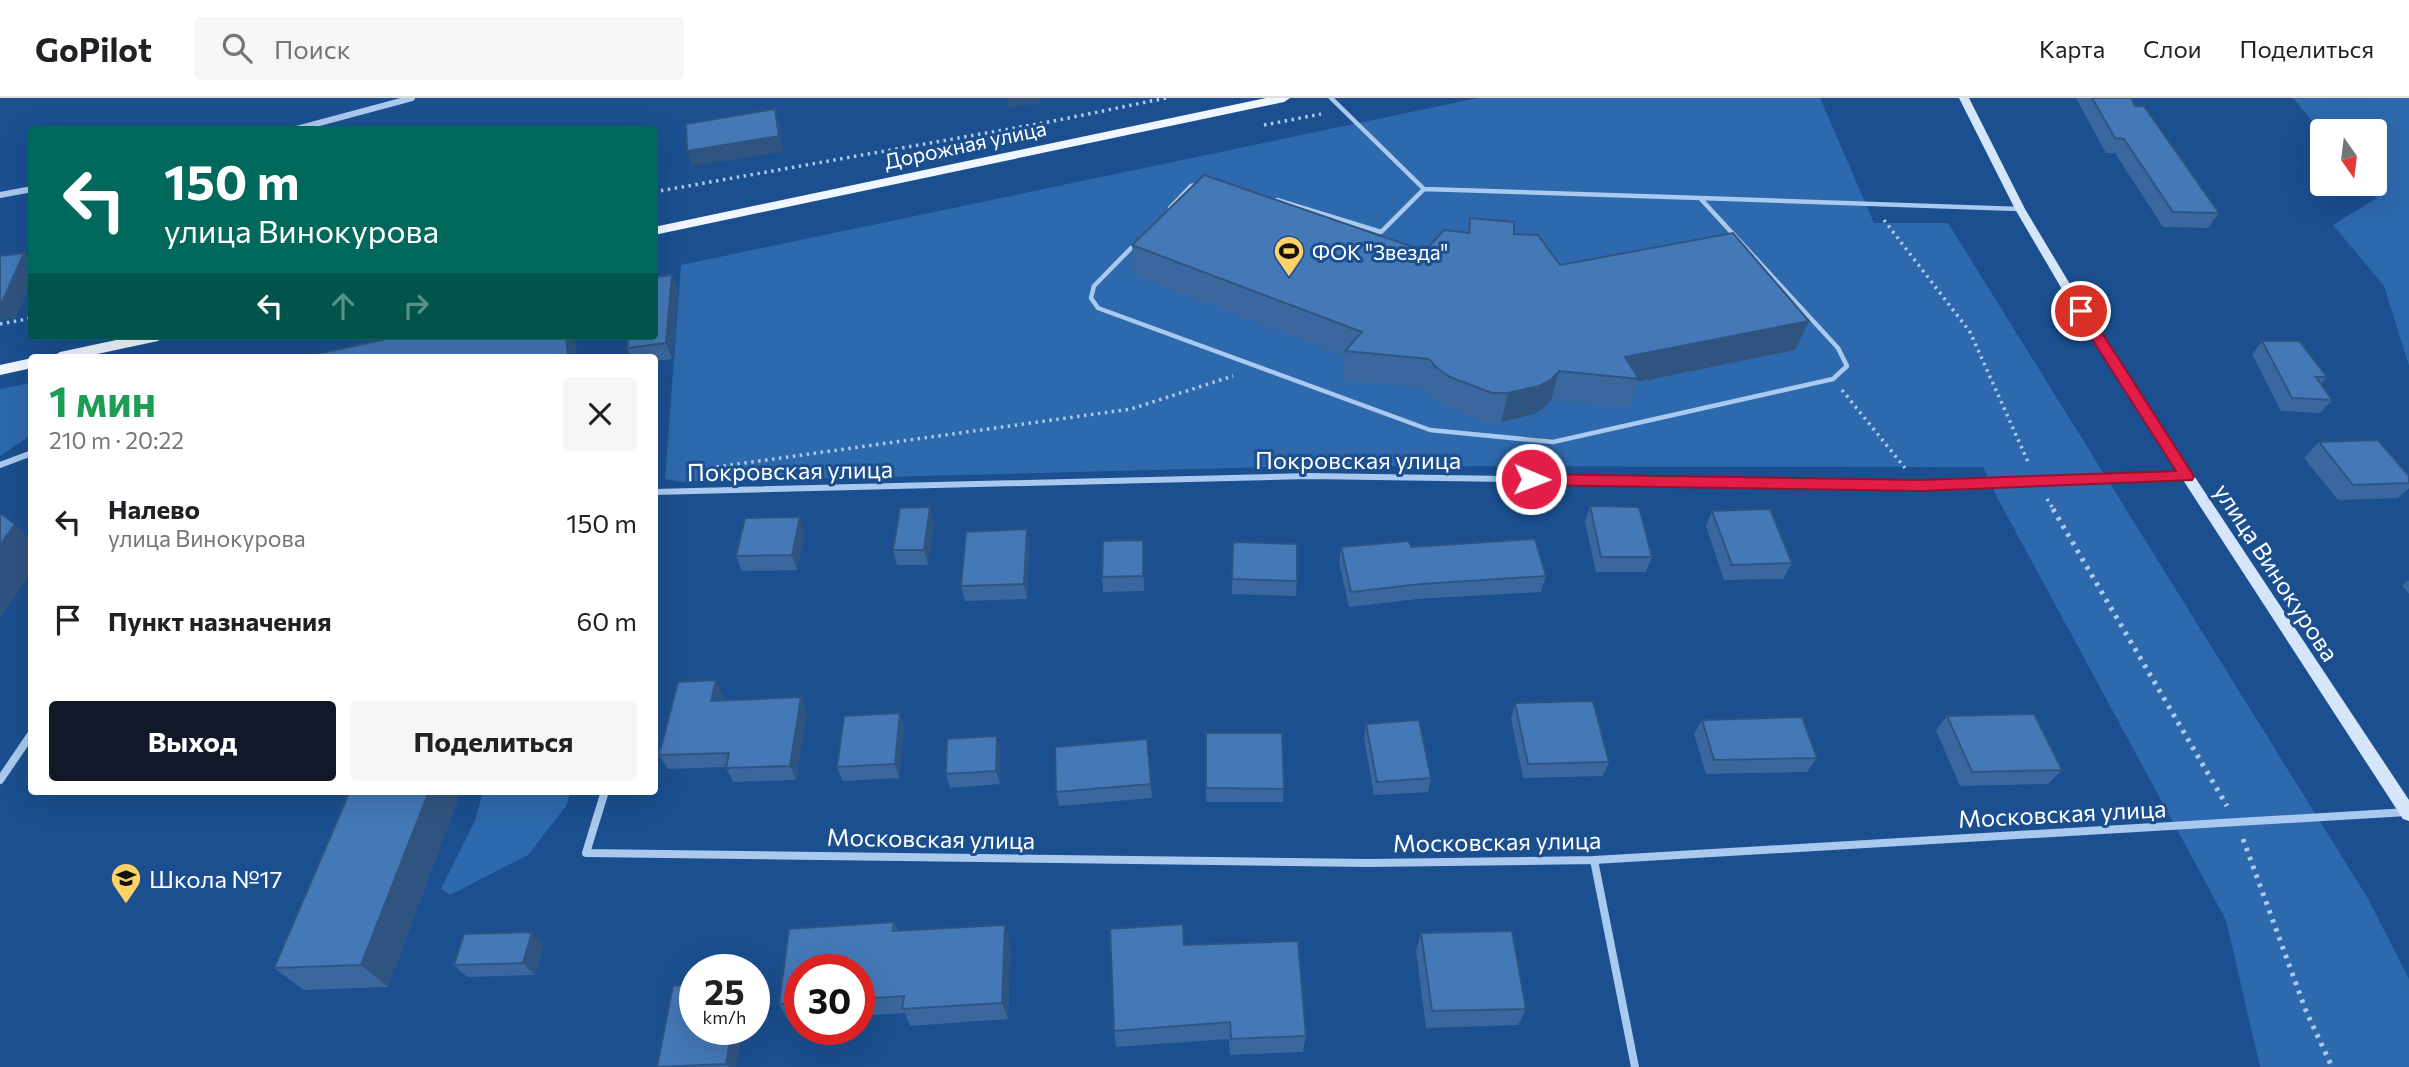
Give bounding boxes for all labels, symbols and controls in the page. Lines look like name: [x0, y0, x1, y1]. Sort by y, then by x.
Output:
search box: [194, 17, 684, 80]
text: GoPilot: [35, 28, 152, 69]
icon: search: [218, 29, 256, 67]
text: Поиск: [274, 33, 351, 64]
text: Карта: [2039, 34, 2105, 63]
text: Слои: [2143, 34, 2201, 63]
text: Поделиться: [2239, 34, 2374, 63]
street label: Дорожная улица: [882, 115, 1048, 173]
north arrow: [2310, 119, 2387, 196]
map controls: [2310, 119, 2387, 196]
text: 150 m: [164, 150, 299, 210]
icon: left: [49, 154, 140, 245]
text: улица Винокурова: [164, 210, 439, 250]
sports icon: ФОК "Звезда": [1272, 234, 1306, 278]
place label: ФОК "Звезда": [1312, 239, 1448, 264]
pin: [2051, 281, 2111, 341]
icon: left: [251, 287, 289, 325]
icon: ahead: [324, 287, 362, 325]
icon: right: [397, 287, 435, 325]
icon: arrive: [2062, 292, 2100, 330]
text: 1 мин: [49, 374, 156, 426]
button: close: [563, 377, 637, 451]
text: 210 m · 20:22: [49, 426, 184, 454]
position arrow: [1494, 442, 1568, 516]
street label: Покровская улица: [1255, 445, 1461, 474]
street label: Покровская улица: [687, 454, 893, 486]
street label: улица Винокурова: [2209, 478, 2345, 666]
text: Налево: [108, 493, 200, 524]
icon: left: [49, 503, 87, 541]
text: 150 m: [566, 507, 637, 538]
text: улица Винокурова: [108, 524, 306, 552]
icon: arrive: [49, 601, 87, 639]
text: Пункт назначения: [108, 605, 332, 636]
text: 60 m: [577, 605, 637, 636]
button: Выход: [49, 701, 336, 781]
button: Поделиться: [350, 701, 637, 781]
street label: Московская улица: [1957, 793, 2167, 833]
street label: Московская улица: [827, 822, 1035, 854]
street label: Московская улица: [1393, 825, 1601, 857]
school or university icon: Школа №17: [109, 861, 143, 905]
place label: Школа №17: [149, 864, 283, 893]
speed limit sign: 30: [784, 954, 875, 1045]
text: 25: [704, 969, 745, 1012]
text: km/h: [703, 1006, 746, 1028]

